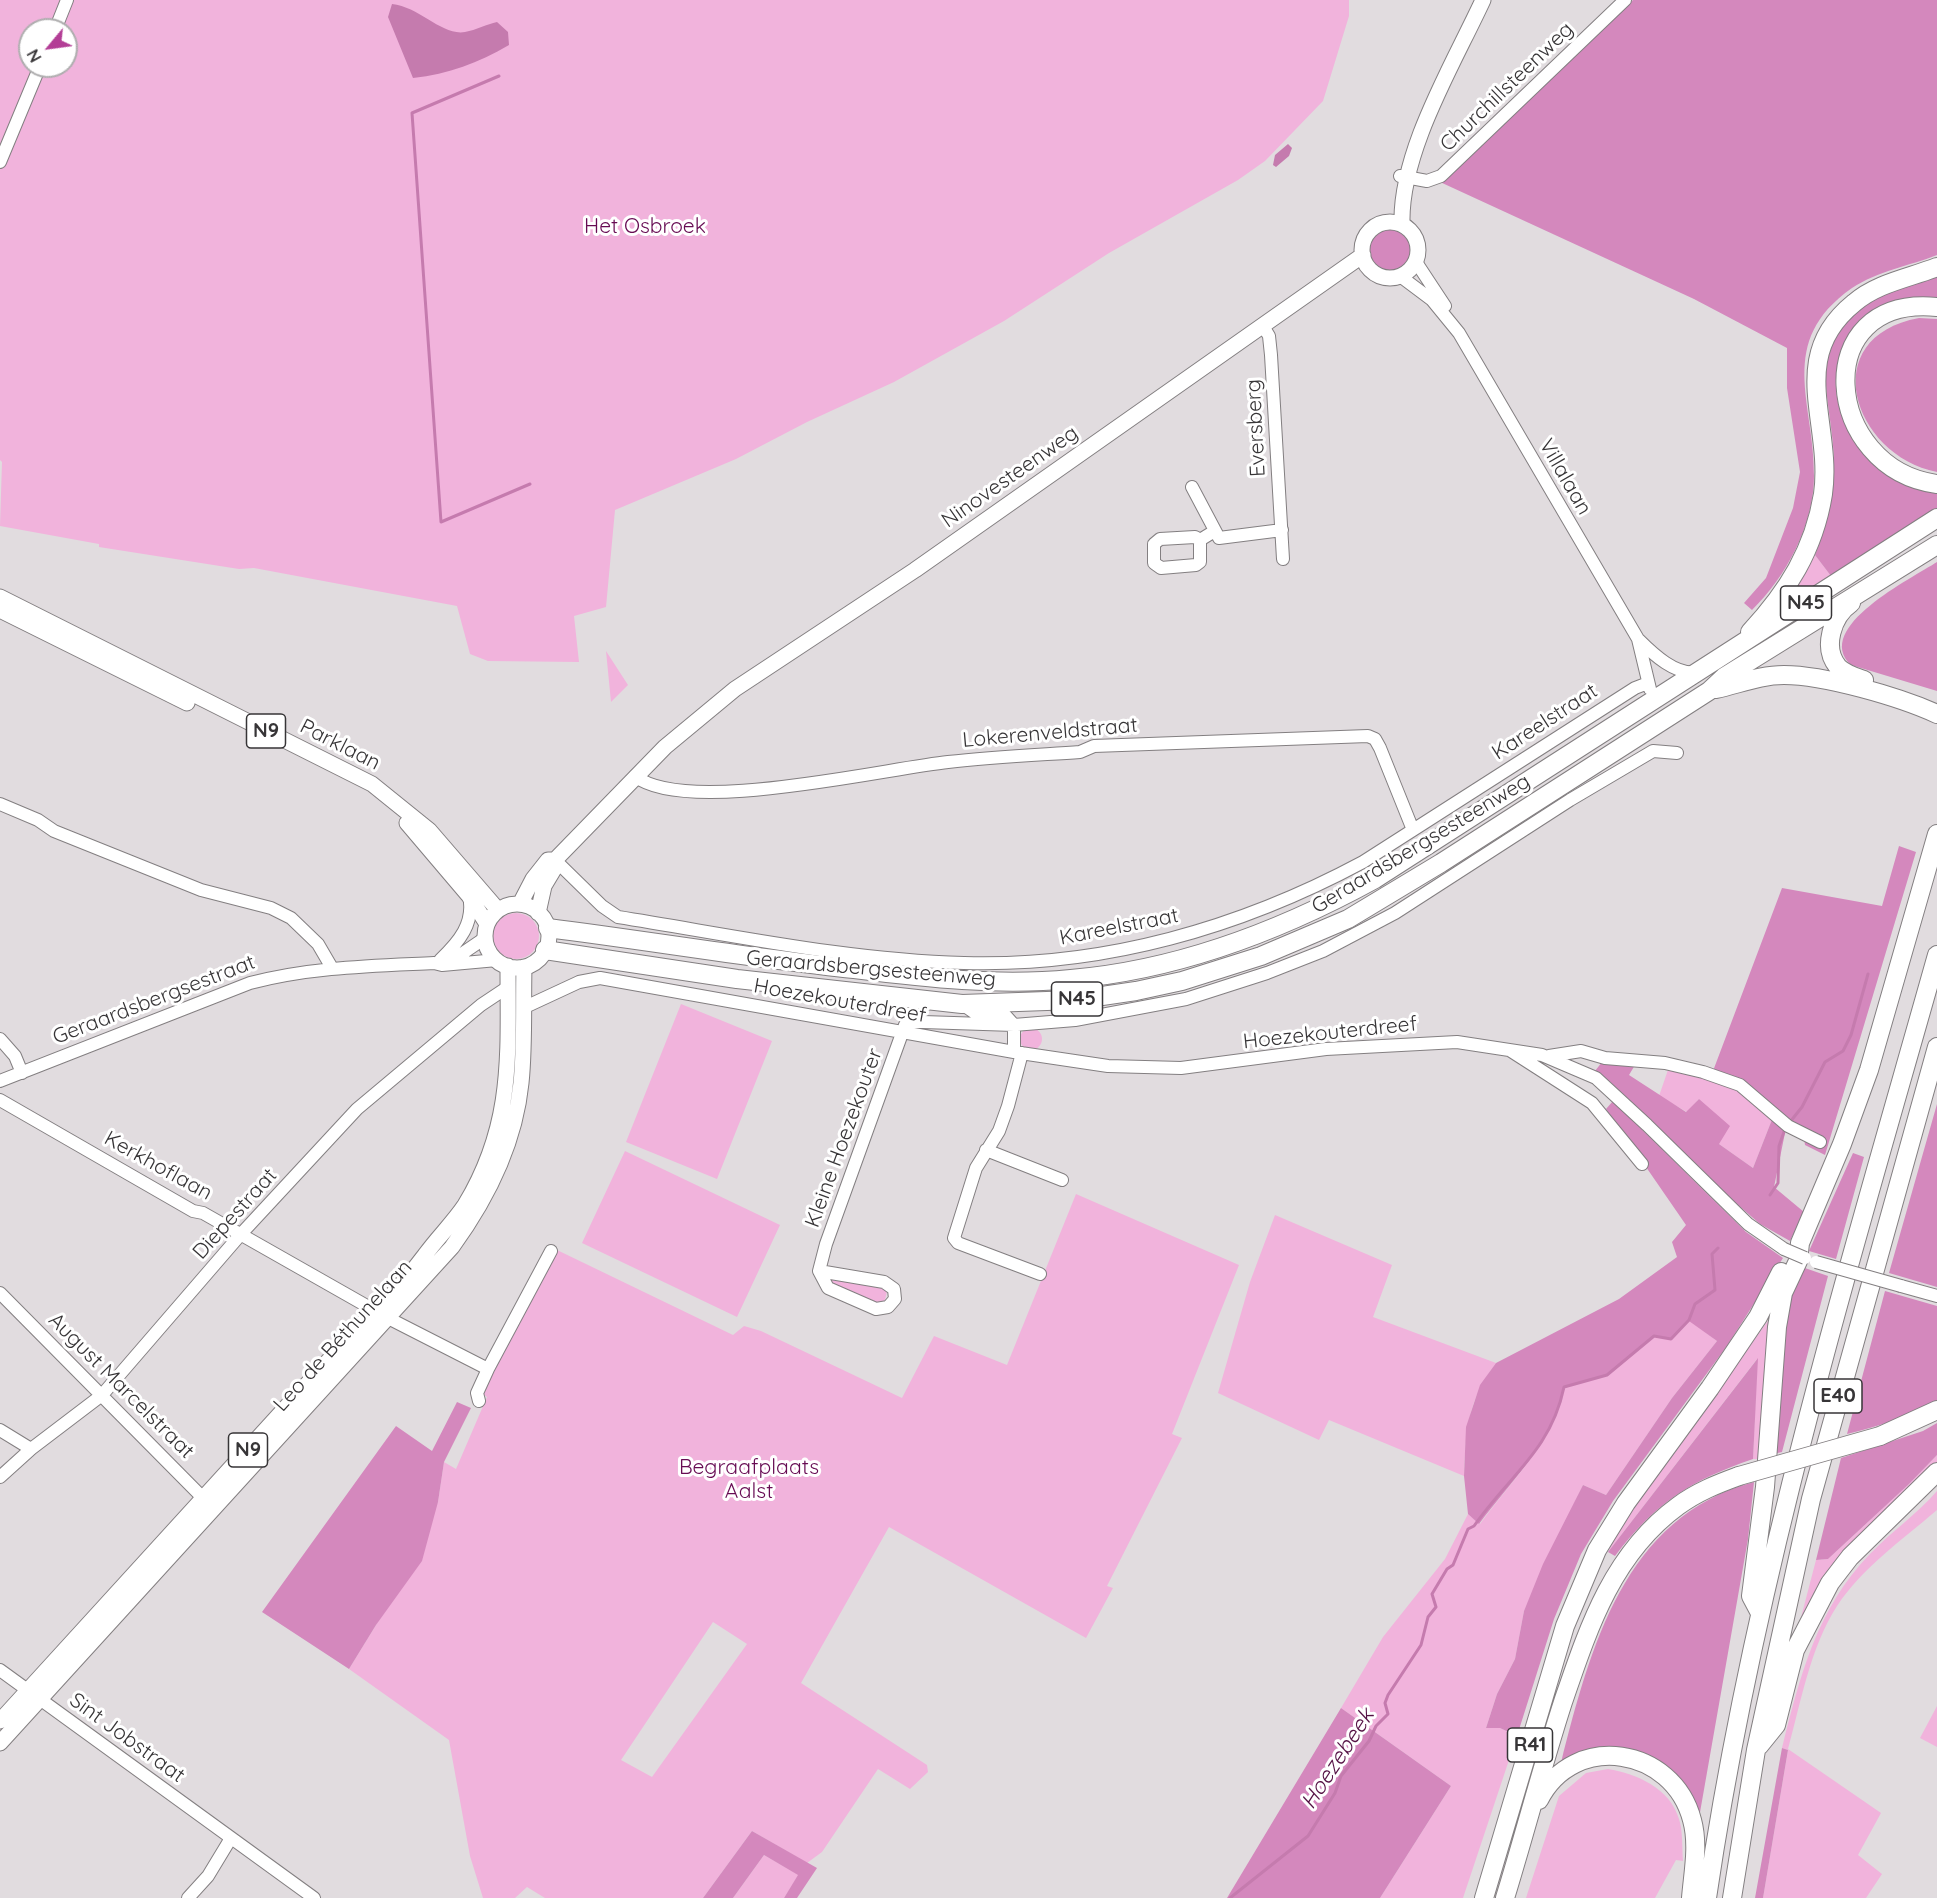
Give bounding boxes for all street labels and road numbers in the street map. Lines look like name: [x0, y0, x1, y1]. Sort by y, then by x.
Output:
street label: Churchillsteenweg: [1435, 17, 1579, 157]
street label: Eversberg: [1241, 378, 1271, 478]
street label: Ninovesteenweg: [937, 421, 1083, 533]
street label: Villalaan: [1533, 435, 1597, 519]
road number: N45: [1780, 586, 1832, 620]
street label: Kareelstraat: [1488, 679, 1602, 765]
street label: Lokerenveldstraat: [961, 713, 1139, 753]
road number: N9: [246, 714, 286, 748]
street label: Parklaan: [296, 714, 384, 776]
street label: Geraardsbergsesteenweg: [1307, 769, 1535, 919]
street label: Kareelstraat: [1057, 903, 1181, 951]
street label: Geraardsbergsesteenweg: [745, 946, 997, 992]
street label: Geraardsbergsestraat: [49, 950, 259, 1050]
street label: Hoezekouterdreef: [752, 973, 928, 1029]
road number: N45: [1052, 982, 1102, 1016]
street label: Hoezekouterdreef: [1242, 1011, 1418, 1055]
street label: Kleine Hoezekouter: [800, 1045, 888, 1231]
street label: Kerkhoflaan: [100, 1126, 216, 1206]
street label: Diepestraat: [188, 1163, 282, 1265]
street label: Leo de Béthunelaan: [268, 1255, 418, 1417]
street label: August Marcelstraat: [43, 1308, 199, 1464]
road number: E40: [1814, 1379, 1862, 1413]
road number: N9: [228, 1433, 268, 1467]
street label: Sint Jobstraat: [64, 1688, 190, 1788]
road number: R41: [1508, 1728, 1552, 1762]

